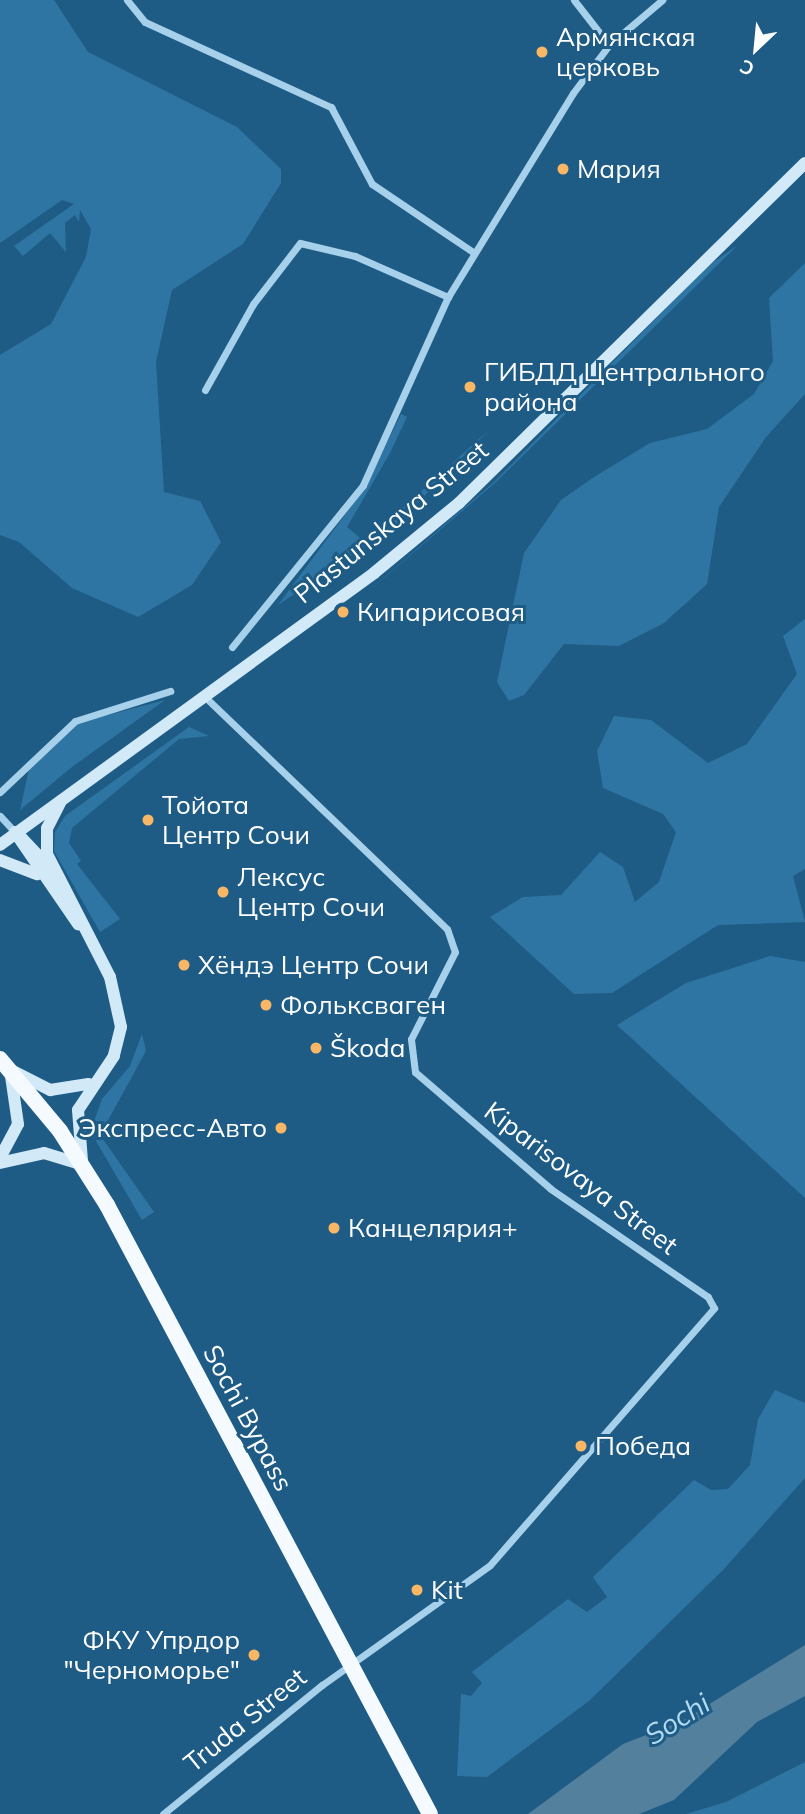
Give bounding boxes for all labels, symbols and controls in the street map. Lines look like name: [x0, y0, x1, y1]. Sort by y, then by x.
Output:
north arrow: [721, 14, 791, 84]
place label: Армянская церковь: [556, 21, 696, 82]
marker: Армянская церковь: [534, 44, 550, 60]
text: С: [736, 54, 758, 82]
place label: Мария: [577, 153, 661, 185]
marker: Мария: [555, 161, 571, 177]
place label: ГИБДД Центрального района: [484, 356, 765, 418]
marker: ГИБДД Центрального района: [462, 379, 478, 395]
street label: Plastunskaya Street: [288, 434, 494, 610]
place label: Кипарисовая: [357, 596, 525, 628]
marker: Кипарисовая: [335, 604, 351, 620]
place label: Тойота Центр Сочи: [162, 789, 310, 850]
marker: Тойота Центр Сочи: [140, 812, 156, 828]
place label: Лексус Центр Сочи: [237, 861, 385, 922]
marker: Лексус Центр Сочи: [215, 884, 231, 900]
place label: Хёндэ Центр Сочи: [198, 949, 429, 981]
marker: Хёндэ Центр Сочи: [176, 957, 192, 973]
place label: Фольксваген: [280, 989, 446, 1021]
marker: Фольксваген: [258, 997, 274, 1013]
place label: Škoda: [330, 1032, 405, 1064]
marker: Škoda: [308, 1040, 324, 1056]
street label: Kiparisovaya Street: [478, 1095, 684, 1261]
place label: Экспресс-Авто: [78, 1112, 267, 1144]
marker: Экспресс-Авто: [273, 1120, 289, 1136]
place label: Канцелярия+: [348, 1212, 518, 1244]
marker: Канцелярия+: [326, 1220, 342, 1236]
street label: Sochi Bypass: [197, 1340, 299, 1496]
place label: Победа: [595, 1430, 691, 1462]
marker: Победа: [573, 1438, 589, 1454]
place label: Kit: [431, 1574, 463, 1606]
marker: Kit: [409, 1582, 425, 1598]
place label: ФКУ Упрдор "Черноморье": [64, 1624, 240, 1686]
marker: ФКУ Упрдор "Черноморье": [246, 1647, 262, 1663]
street label: Truda Street: [178, 1661, 312, 1779]
water label: Sochi: [638, 1686, 716, 1752]

